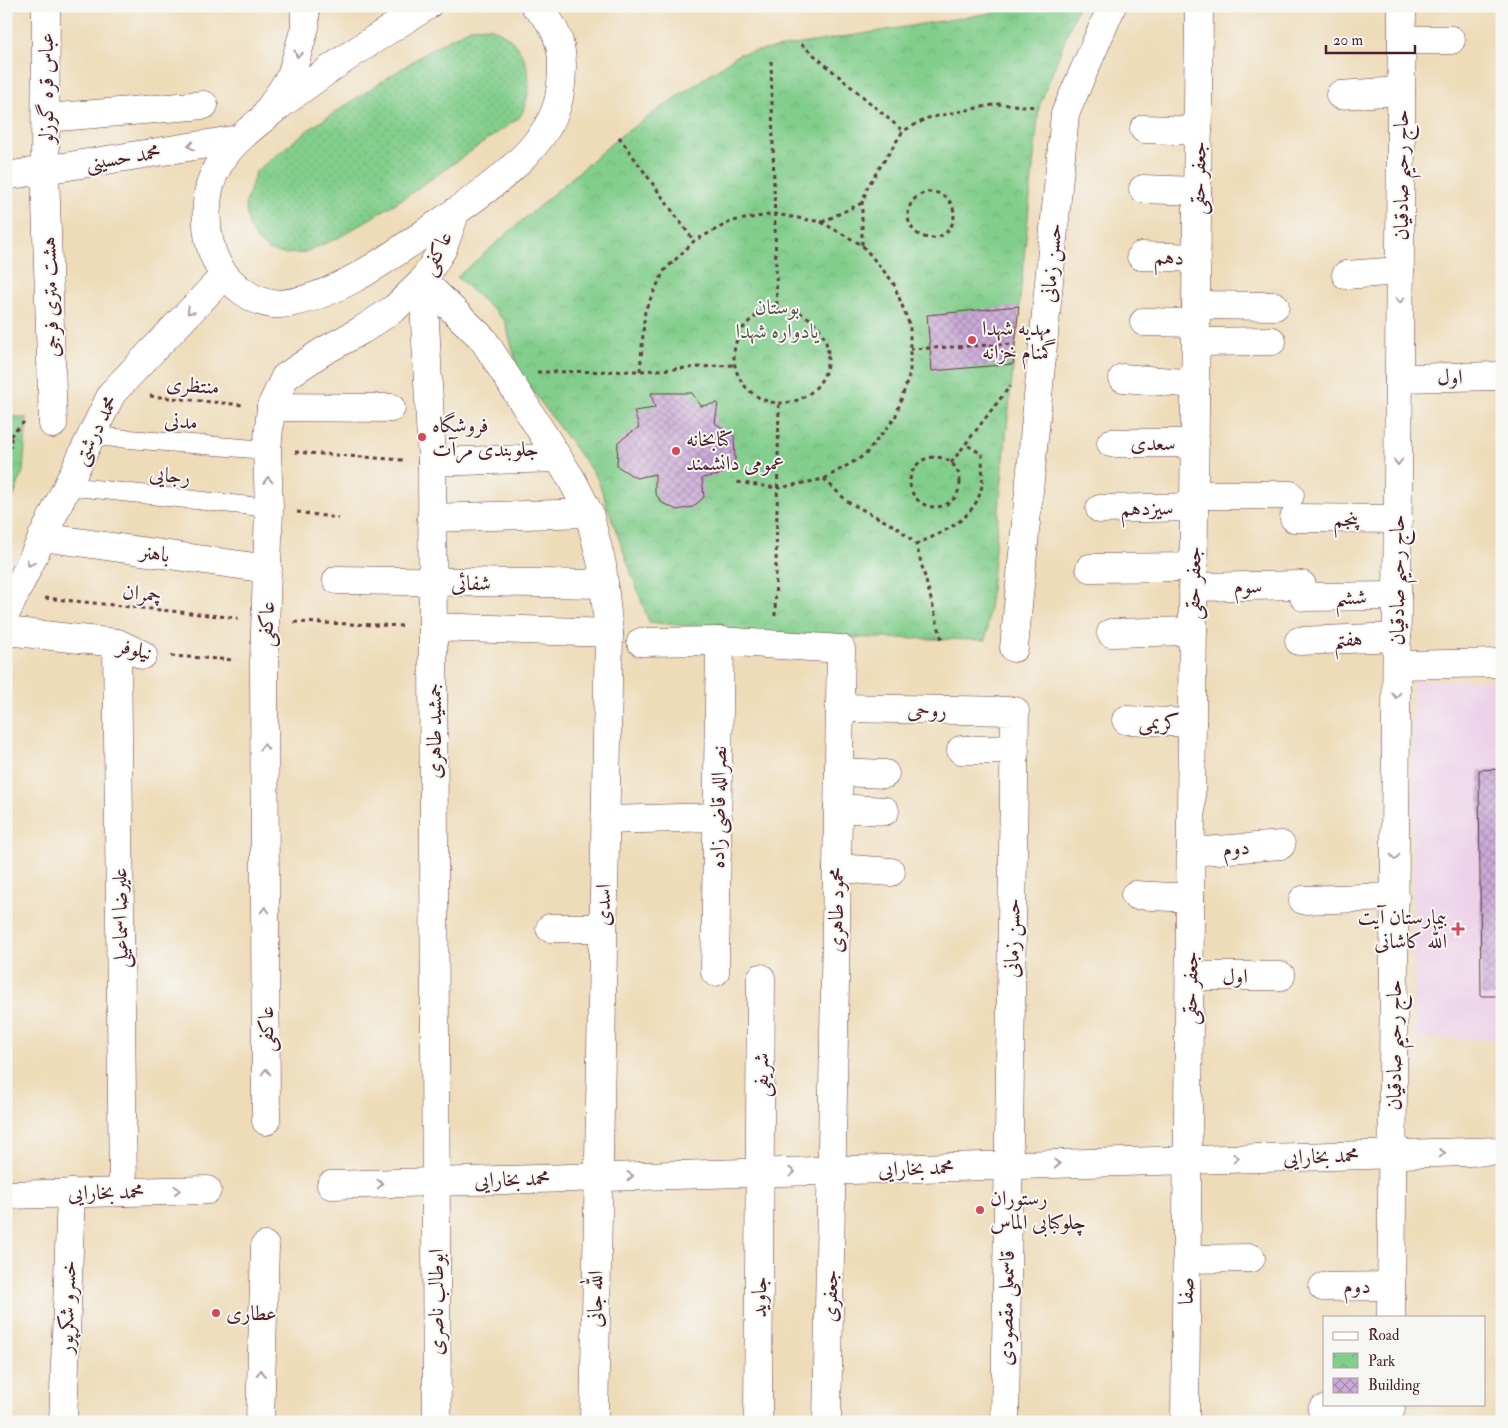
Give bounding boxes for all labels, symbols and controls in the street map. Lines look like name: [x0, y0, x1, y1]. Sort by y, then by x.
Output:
scale bar: [1326, 22, 1414, 54]
text: 20 m: [1333, 31, 1363, 50]
street label: عباس قره گوزلو: [33, 32, 60, 146]
one-way arrow: [293, 50, 304, 59]
street label: حاج رحیم صادقیان: [1388, 109, 1422, 241]
street label: محمد حسینی: [84, 138, 163, 178]
one-way arrow: [187, 141, 195, 151]
street label: جعفر حقی: [1184, 141, 1214, 215]
street label: حسن زمانی: [1035, 222, 1068, 304]
street label: عاکفی: [414, 227, 460, 280]
street label: هشت متری فرجی: [35, 236, 66, 358]
street label: دهم: [1153, 243, 1185, 278]
park label: بوستان یادواره شهدا: [735, 294, 820, 345]
one-way arrow: [1395, 296, 1405, 304]
one-way arrow: [187, 305, 196, 314]
place label: مهدیه شهدا گمنام خزانه: [982, 315, 1057, 370]
marker: مهدیه شهدا گمنام خزانه: [966, 334, 978, 346]
street label: اول: [1437, 364, 1463, 391]
street label: منتظری: [165, 370, 221, 401]
street label: محمد درشتی: [66, 391, 125, 470]
street label: مدنی: [163, 407, 199, 436]
place label: فروشگاه جلوبندی مرآت: [432, 412, 539, 464]
place label: کتابخانه عمومی دانشمند: [686, 426, 784, 477]
street label: سعدی: [1130, 430, 1176, 457]
marker: فروشگاه جلوبندی مرآت: [416, 431, 428, 443]
marker: کتابخانه عمومی دانشمند: [670, 445, 682, 457]
one-way arrow: [1393, 459, 1403, 467]
street label: رجایی: [148, 460, 192, 491]
one-way arrow: [263, 475, 273, 483]
street label: سیزدهم: [1120, 495, 1174, 528]
street label: پنجم: [1333, 506, 1360, 539]
street label: حاج رحیم صادقیان: [1384, 514, 1418, 646]
street label: باهنر: [136, 538, 172, 569]
street label: جعفر حقی: [1179, 546, 1209, 620]
one-way arrow: [26, 558, 36, 567]
street label: شفائی: [451, 570, 491, 597]
street label: سوم: [1233, 573, 1263, 604]
street label: چمران: [121, 578, 163, 609]
street label: ششم: [1335, 584, 1367, 618]
street label: عاکفی: [252, 600, 282, 648]
street label: هفتم: [1333, 625, 1363, 660]
street label: نیلوفر: [113, 632, 155, 667]
street label: جمشید طاهری: [421, 683, 448, 779]
one-way arrow: [1391, 692, 1401, 699]
street label: روحی: [907, 697, 947, 724]
street label: کریمی: [1138, 708, 1180, 737]
one-way arrow: [259, 743, 269, 750]
street label: نصرالله قاضی زاده: [704, 745, 734, 869]
street label: دوم: [1221, 834, 1251, 867]
one-way arrow: [1390, 854, 1400, 862]
street label: علیرضا اسماعیلی: [106, 867, 137, 969]
street label: محمود طاهری: [822, 867, 851, 953]
street label: اسدی: [590, 884, 617, 926]
street label: حسن زمانی: [998, 898, 1027, 978]
place label: بیمارستان آیت الله کاشانی: [1358, 904, 1448, 955]
one-way arrow: [260, 905, 270, 913]
marker: بیمارستان آیت الله کاشانی: [1451, 922, 1465, 936]
street label: جعفر حقی: [1176, 951, 1206, 1025]
street label: اول: [1222, 963, 1248, 990]
street label: حاج رحیم صادقیان: [1381, 979, 1415, 1111]
street label: عاکفی: [253, 1006, 281, 1052]
street label: شریفی: [748, 1053, 776, 1097]
one-way arrow: [261, 1068, 271, 1076]
street label: محمد بخارایی: [1282, 1142, 1360, 1171]
one-way arrow: [1438, 1147, 1446, 1158]
one-way arrow: [1233, 1153, 1241, 1164]
street label: محمد بخارایی: [877, 1154, 955, 1183]
one-way arrow: [1053, 1158, 1061, 1169]
street label: محمد بخارایی: [473, 1165, 551, 1194]
one-way arrow: [789, 1167, 797, 1177]
one-way arrow: [626, 1171, 634, 1181]
street label: محمد بخارایی: [68, 1178, 145, 1207]
one-way arrow: [376, 1178, 384, 1189]
one-way arrow: [174, 1185, 182, 1196]
place label: رستوران چلوکبابی الماس: [990, 1185, 1086, 1237]
marker: رستوران چلوکبابی الماس: [974, 1204, 986, 1216]
street label: ابوطالب ناصری: [423, 1249, 450, 1355]
street label: قاسمعلی مقصودی: [992, 1250, 1023, 1366]
street label: خسرو شکرپور: [52, 1260, 84, 1356]
street label: جعفری: [817, 1269, 844, 1323]
street label: الله جانی: [578, 1270, 609, 1328]
street label: دوم: [1343, 1273, 1371, 1304]
street label: جاوید: [746, 1276, 773, 1318]
street label: صفا: [1173, 1277, 1200, 1305]
place label: عطاری: [226, 1300, 277, 1327]
marker: عطاری: [210, 1307, 222, 1319]
legend: [1323, 1316, 1486, 1406]
text: Road: [1368, 1326, 1400, 1345]
text: Park: [1368, 1352, 1395, 1371]
one-way arrow: [256, 1369, 267, 1377]
text: Building: [1368, 1376, 1420, 1395]

